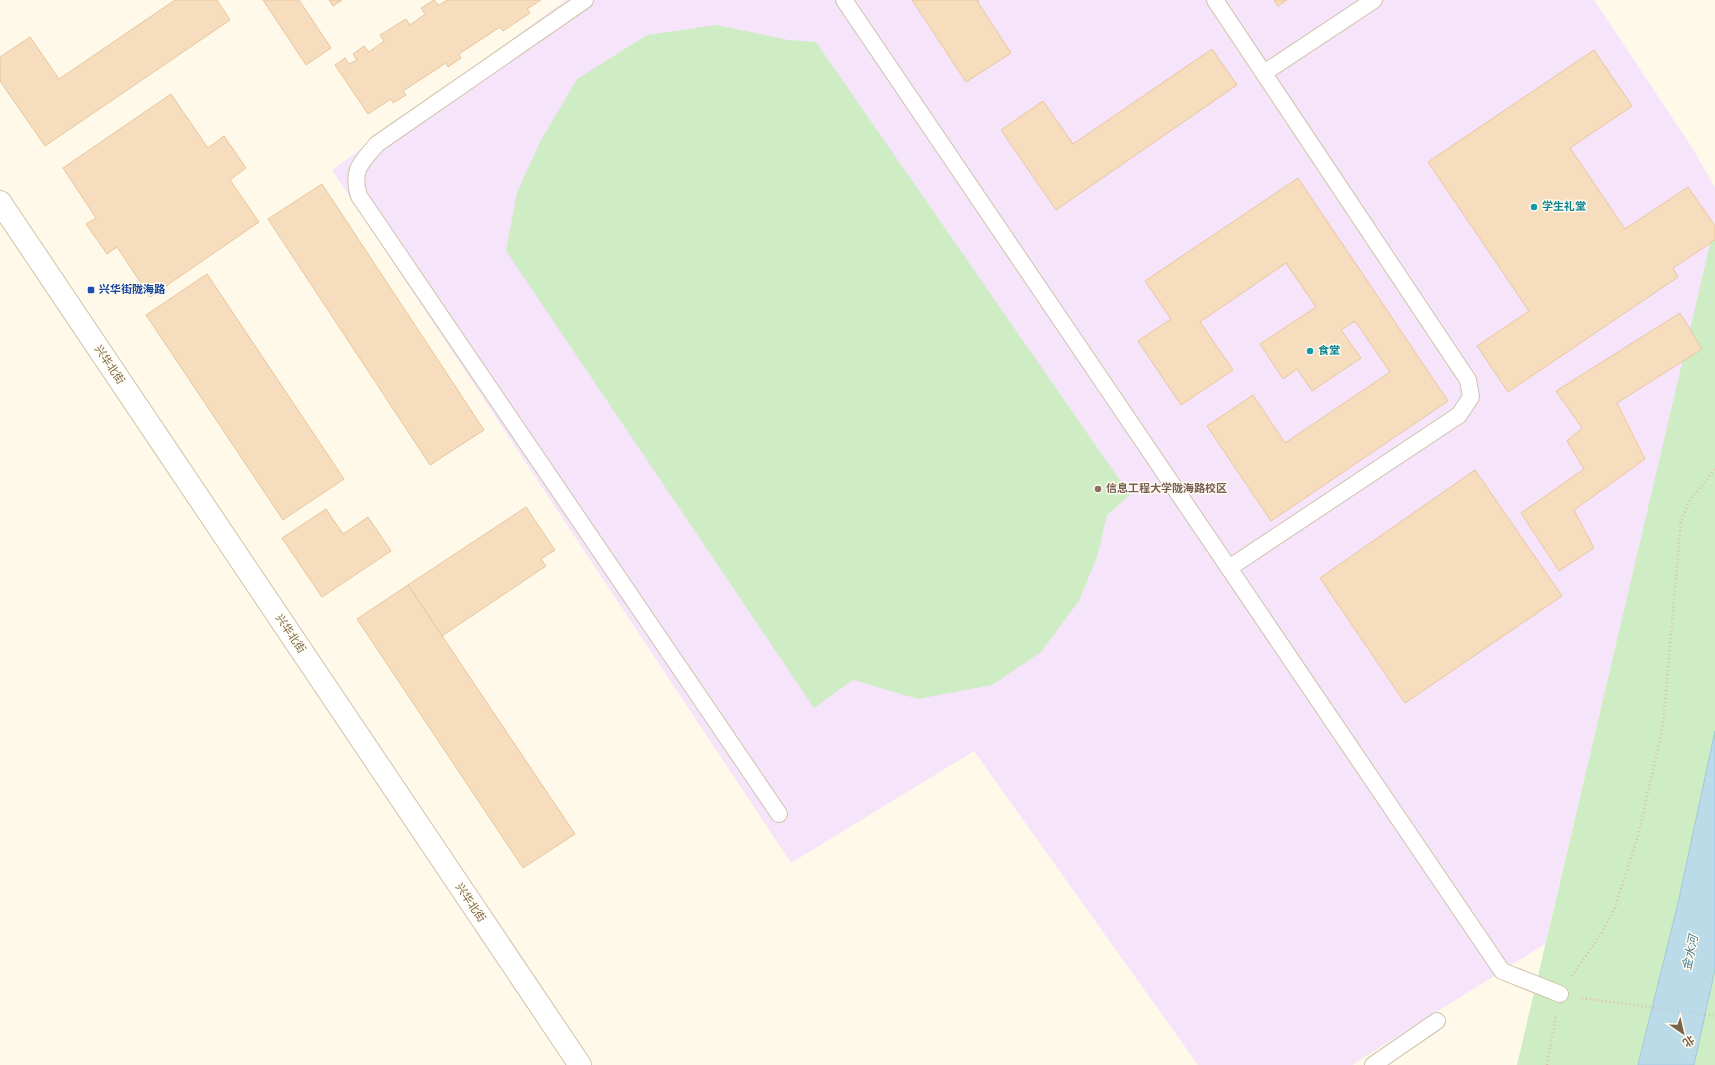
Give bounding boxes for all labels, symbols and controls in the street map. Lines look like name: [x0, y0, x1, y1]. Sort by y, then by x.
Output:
place label: 学生礼堂: [1542, 200, 1586, 214]
marker: 学生礼堂: [1529, 202, 1539, 212]
place label: 兴华街陇海路: [99, 283, 166, 297]
marker: 兴华街陇海路: [86, 285, 96, 295]
street label: 兴华北街: [91, 343, 127, 387]
place label: 食堂: [1318, 344, 1340, 358]
marker: 食堂: [1305, 346, 1315, 356]
place label: 信息工程大学陇海路校区: [1106, 482, 1227, 496]
marker: 信息工程大学陇海路校区: [1093, 484, 1103, 494]
street label: 兴华北街: [272, 612, 308, 656]
street label: 兴华北街: [452, 881, 488, 925]
water label: 金水河: [1679, 932, 1703, 972]
north arrow: [1663, 1013, 1703, 1053]
text: 北: [1680, 1032, 1697, 1049]

